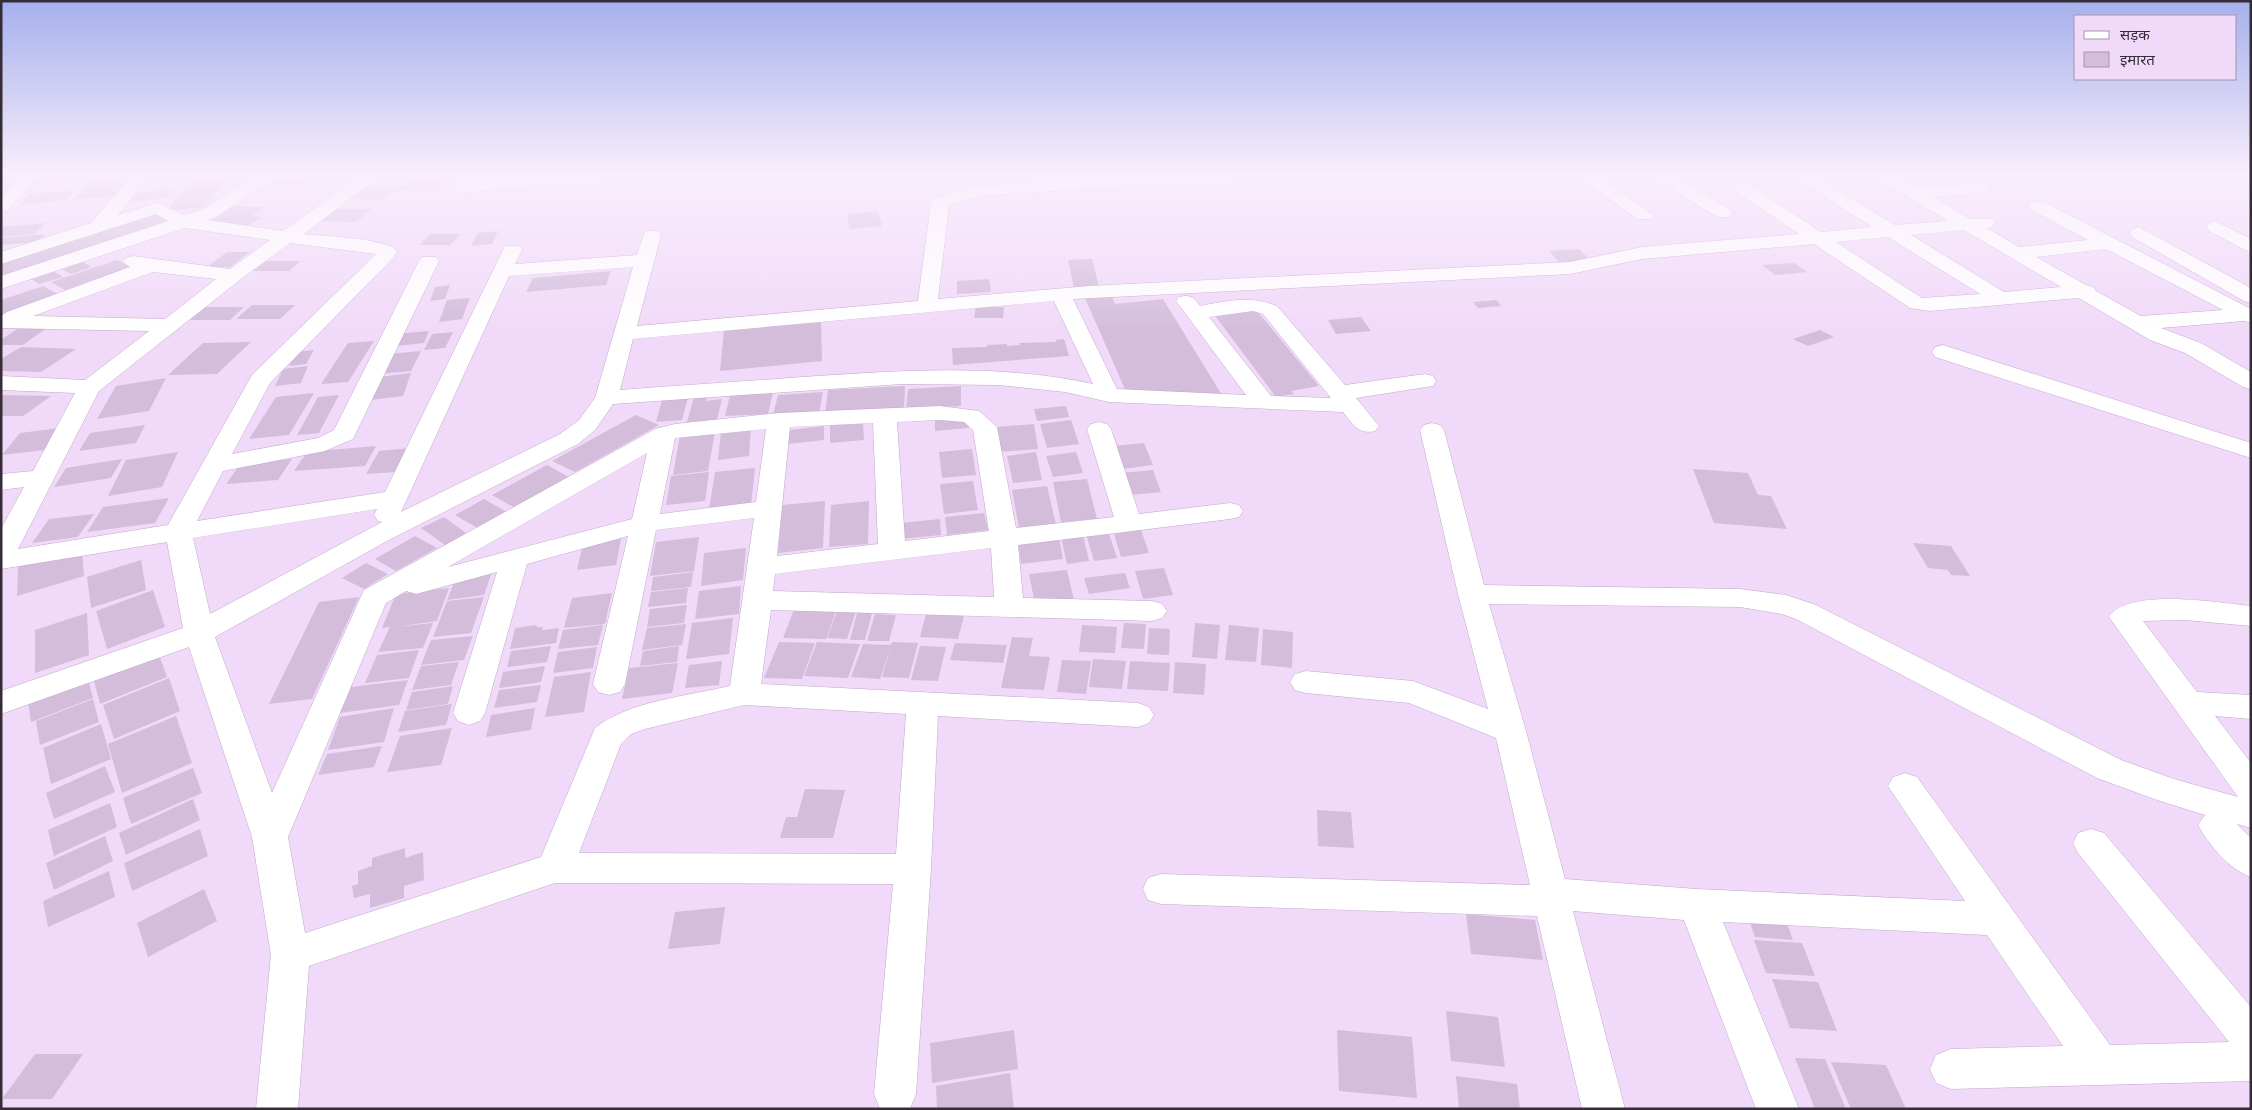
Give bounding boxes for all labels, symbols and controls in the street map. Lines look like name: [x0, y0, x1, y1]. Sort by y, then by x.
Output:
legend: [2074, 15, 2237, 80]
text: सड़क: [2120, 25, 2150, 44]
text: इमारत: [2120, 50, 2155, 69]

